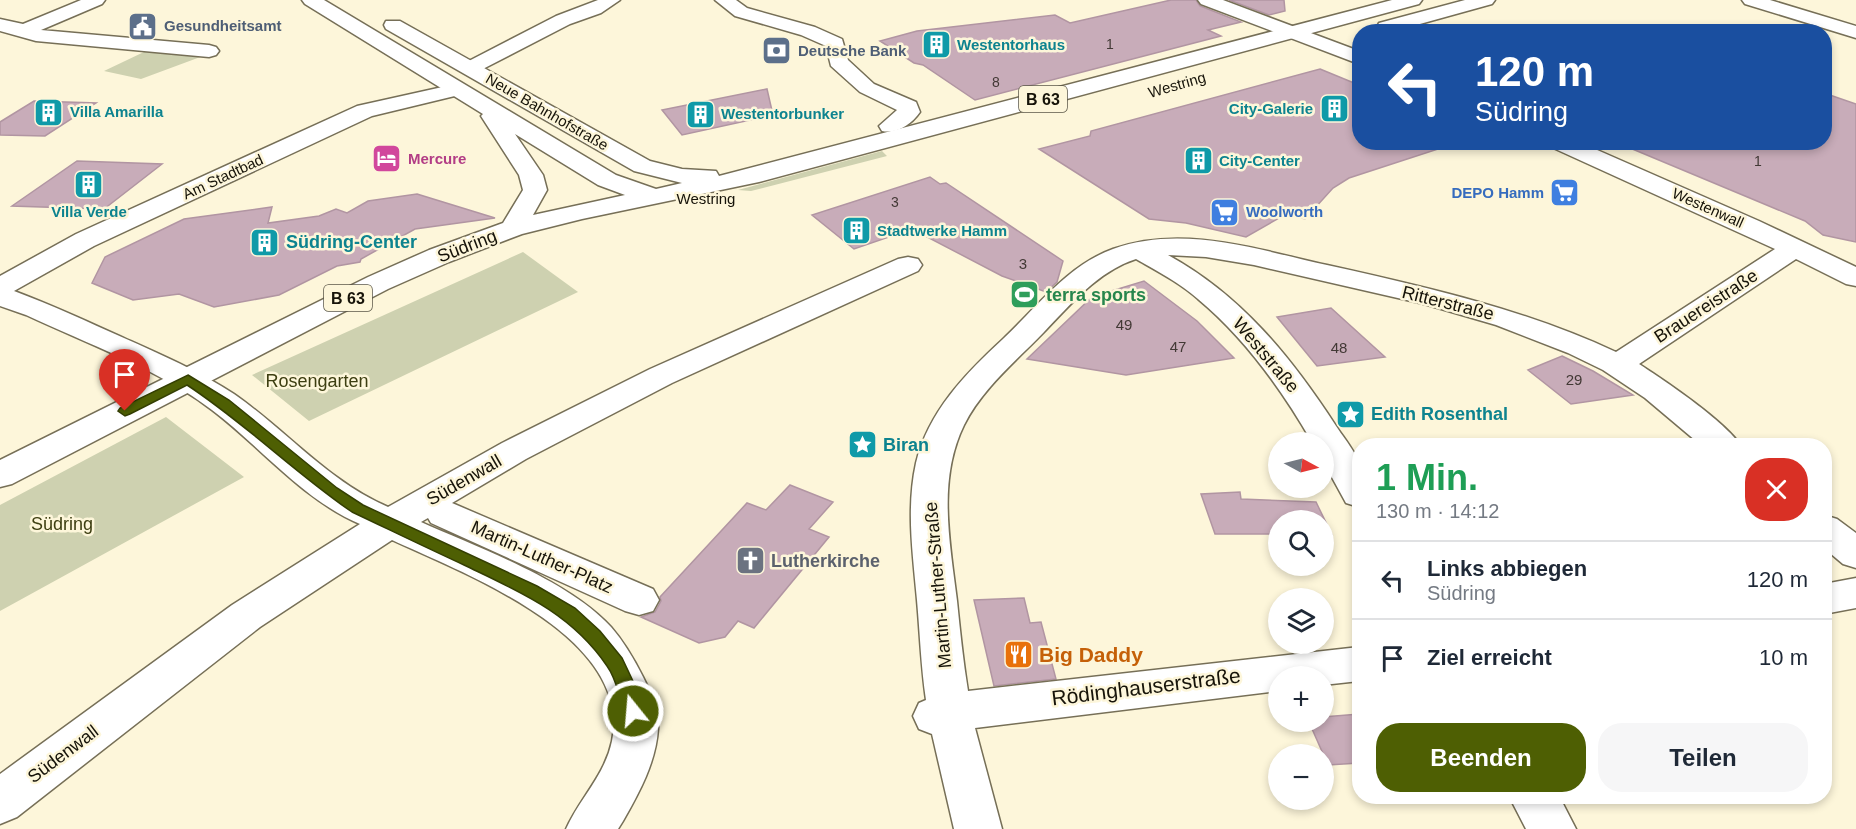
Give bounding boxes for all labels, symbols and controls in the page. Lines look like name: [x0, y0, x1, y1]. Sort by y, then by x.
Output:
public building icon: Gesundheitsamt: [127, 10, 159, 42]
place label: Gesundheitsamt: [164, 17, 282, 34]
building icon: Westentorhaus: [920, 29, 952, 61]
bank icon: Deutsche Bank: [761, 35, 793, 67]
place label: Westentorhaus: [957, 36, 1065, 53]
house number: 1: [1106, 36, 1114, 52]
place label: Deutsche Bank: [798, 42, 907, 59]
icon: left: [1376, 48, 1454, 126]
text: 120 m: [1475, 48, 1594, 95]
street label: Westring: [1146, 68, 1208, 101]
street label: Neue Bahnhofstraße: [483, 70, 611, 154]
house number: 8: [992, 74, 1000, 90]
road number: B 63: [1019, 86, 1067, 112]
building icon: City-Galerie: [1318, 93, 1350, 125]
building icon: Villa Amarilla: [33, 96, 65, 128]
text: Südring: [1475, 97, 1568, 127]
building icon: Westentorbunker: [684, 98, 716, 130]
place label: City-Galerie: [1229, 100, 1313, 117]
place label: Villa Amarilla: [70, 103, 164, 120]
place label: Westentorbunker: [721, 105, 844, 122]
hotel icon: Mercure: [371, 143, 403, 175]
building icon: City-Center: [1182, 145, 1214, 177]
place label: Mercure: [408, 150, 466, 167]
street label: Am Stadtbad: [180, 151, 266, 203]
place label: City-Center: [1219, 152, 1300, 169]
house number: 1: [1754, 153, 1762, 169]
building icon: Villa Verde: [73, 169, 105, 201]
supermarket icon: DEPO Hamm: [1549, 177, 1581, 209]
place label: DEPO Hamm: [1451, 184, 1544, 201]
street label: Westenwall: [1670, 184, 1747, 231]
street label: Westring: [677, 190, 735, 207]
house number: 3: [891, 194, 899, 210]
supermarket icon: Woolworth: [1209, 196, 1241, 228]
place label: Villa Verde: [51, 203, 127, 220]
place label: Woolworth: [1246, 203, 1323, 220]
building icon: Stadtwerke Hamm: [840, 215, 872, 247]
place label: Stadtwerke Hamm: [877, 222, 1007, 239]
building icon: Südring-Center: [249, 226, 281, 258]
street label: Südring: [434, 226, 500, 266]
place label: Südring-Center: [286, 232, 417, 252]
house number: 3: [1019, 255, 1027, 272]
street label: Brauereistraße: [1651, 265, 1761, 347]
sports icon: terra sports: [1009, 279, 1041, 311]
street label: Ritterstraße: [1400, 282, 1496, 324]
road number: B 63: [324, 285, 372, 311]
place label: terra sports: [1046, 285, 1146, 305]
street label: Weststraße: [1229, 313, 1303, 397]
house number: 49: [1116, 316, 1132, 333]
house number: 47: [1170, 338, 1186, 355]
house number: 48: [1331, 339, 1347, 356]
pin: [99, 349, 150, 411]
icon: arrive: [108, 358, 141, 391]
park label: Rosengarten: [265, 371, 369, 391]
house number: 29: [1566, 371, 1582, 388]
place icon: Edith Rosenthal: [1334, 398, 1366, 430]
place label: Edith Rosenthal: [1371, 404, 1508, 424]
place icon: Biran: [846, 429, 878, 461]
north arrow: [1268, 432, 1334, 498]
map controls: [1268, 432, 1334, 810]
place label: Biran: [883, 435, 929, 455]
street label: Südenwall: [423, 451, 505, 509]
text: 1 Min.: [1376, 457, 1478, 498]
button: close: [1745, 458, 1808, 521]
text: 130 m · 14:12: [1376, 500, 1499, 522]
street label: Martin-Luther-Straße: [921, 501, 955, 669]
button: search: [1268, 510, 1334, 576]
park label: Südring: [31, 514, 93, 534]
street label: Martin-Luther-Platz: [468, 517, 616, 597]
church icon: Lutherkirche: [734, 545, 766, 577]
place label: Lutherkirche: [771, 551, 880, 571]
text: Links abbiegen: [1427, 556, 1587, 581]
icon: left: [1376, 564, 1409, 597]
text: 120 m: [1747, 567, 1808, 592]
text: Südring: [1427, 582, 1496, 604]
button: layers: [1268, 588, 1334, 654]
restaurant icon: Big Daddy: [1002, 639, 1034, 671]
icon: arrive: [1376, 642, 1409, 675]
place label: Big Daddy: [1039, 643, 1143, 666]
text: Ziel erreicht: [1427, 645, 1552, 670]
text: 10 m: [1759, 645, 1808, 670]
street label: Rödinghauserstraße: [1050, 663, 1242, 710]
button: +: [1268, 666, 1334, 732]
position arrow: [601, 679, 665, 743]
street label: Südenwall: [24, 721, 102, 787]
button: Beenden: [1376, 723, 1586, 792]
button: Teilen: [1598, 723, 1808, 792]
button: −: [1268, 744, 1334, 810]

